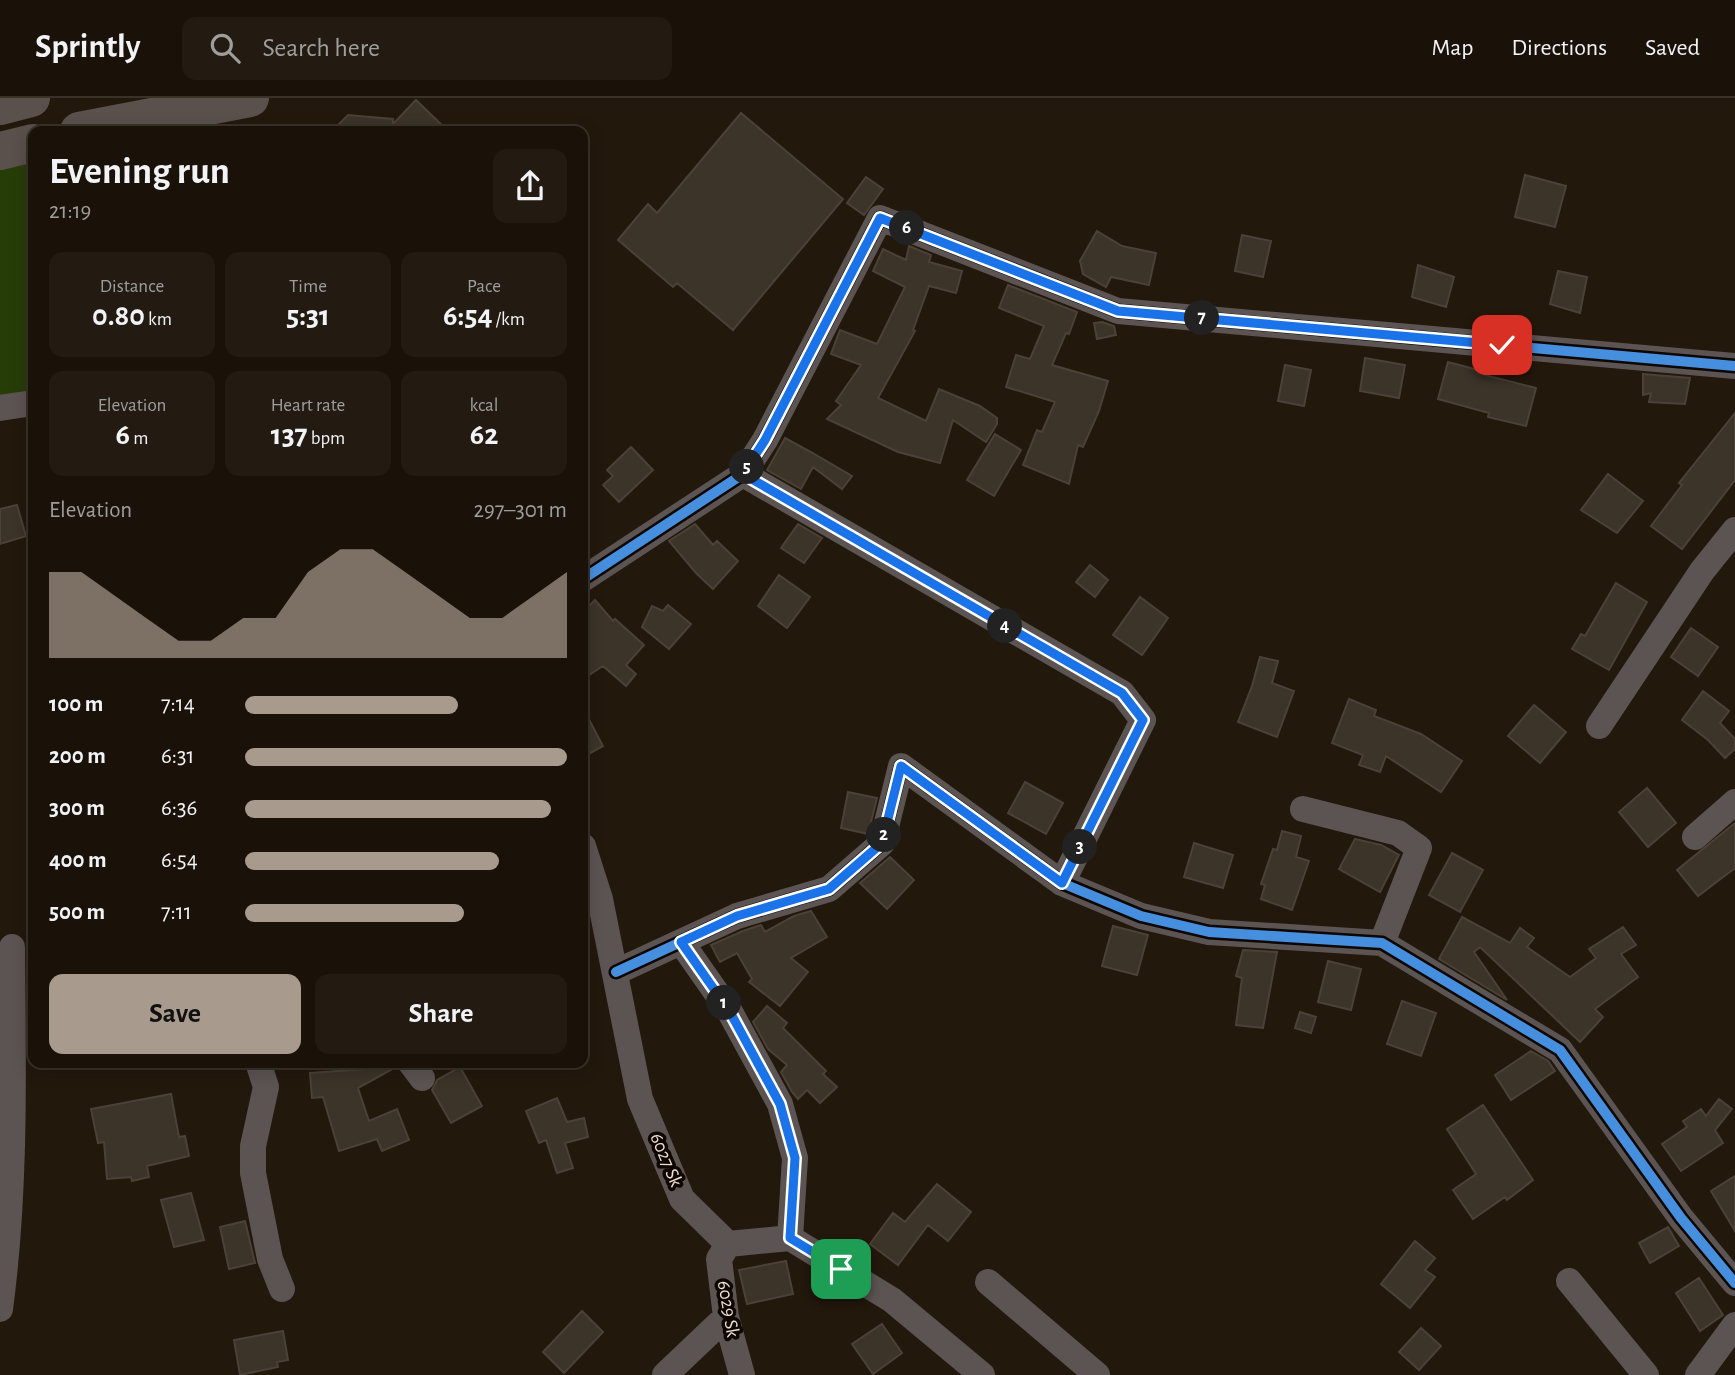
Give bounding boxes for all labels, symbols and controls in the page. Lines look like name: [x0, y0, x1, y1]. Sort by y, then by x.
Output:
search box: [182, 17, 672, 80]
icon: search: [206, 29, 244, 67]
text: Sprintly: [35, 31, 140, 64]
text: Search here: [262, 35, 380, 61]
text: Map: [1431, 36, 1473, 60]
text: Directions: [1511, 36, 1607, 60]
text: Saved: [1645, 36, 1700, 60]
button: share: [493, 149, 567, 223]
text: Evening run: [49, 153, 230, 191]
text: 21:19: [49, 200, 91, 223]
pin: 6: [890, 211, 925, 246]
text: 6: [902, 218, 911, 237]
text: Distance: [100, 277, 164, 296]
text: Time: [289, 277, 327, 296]
text: Pace: [467, 277, 501, 296]
pin: 7: [1184, 300, 1220, 336]
text: 0.80: [92, 301, 145, 331]
text: 5:31: [286, 301, 330, 331]
text: 6:54: [443, 301, 492, 331]
text: 7: [1197, 308, 1206, 327]
text: km: [145, 310, 172, 329]
text: /km: [492, 310, 525, 329]
pin: [1472, 315, 1532, 375]
icon: check: [1483, 326, 1521, 364]
text: Elevation: [98, 396, 166, 415]
text: Heart rate: [271, 396, 345, 415]
text: kcal: [470, 396, 498, 415]
text: 6: [116, 420, 130, 450]
text: 137: [271, 420, 308, 450]
text: 62: [470, 420, 498, 450]
text: m: [130, 429, 148, 448]
text: bpm: [308, 429, 345, 448]
pin: 5: [730, 450, 764, 484]
text: 5: [742, 457, 751, 476]
text: Elevation: [49, 499, 132, 522]
text: 297–301 m: [473, 499, 567, 522]
pin: 4: [988, 608, 1023, 644]
text: 4: [1000, 616, 1009, 635]
text: 100 m: [49, 693, 103, 716]
text: 7:14: [161, 693, 195, 716]
text: 200 m: [49, 745, 106, 768]
text: 6:31: [161, 745, 194, 768]
text: 300 m: [49, 797, 105, 820]
text: 6:36: [161, 797, 197, 820]
pin: 2: [866, 818, 902, 852]
text: 2: [879, 825, 888, 844]
pin: 3: [1062, 830, 1098, 864]
text: 3: [1075, 837, 1084, 856]
text: 400 m: [49, 849, 107, 872]
text: 6:54: [161, 849, 198, 872]
text: 500 m: [49, 901, 105, 924]
text: 7:11: [161, 901, 192, 924]
button: Save: [49, 974, 301, 1054]
button: Share: [315, 974, 567, 1054]
pin: 1: [706, 986, 742, 1020]
text: 1: [720, 993, 727, 1012]
street label: 6027 Sk: [646, 1130, 686, 1190]
pin: [811, 1239, 871, 1299]
icon: arrive: [822, 1250, 860, 1288]
street label: 6029 Sk: [714, 1279, 742, 1339]

